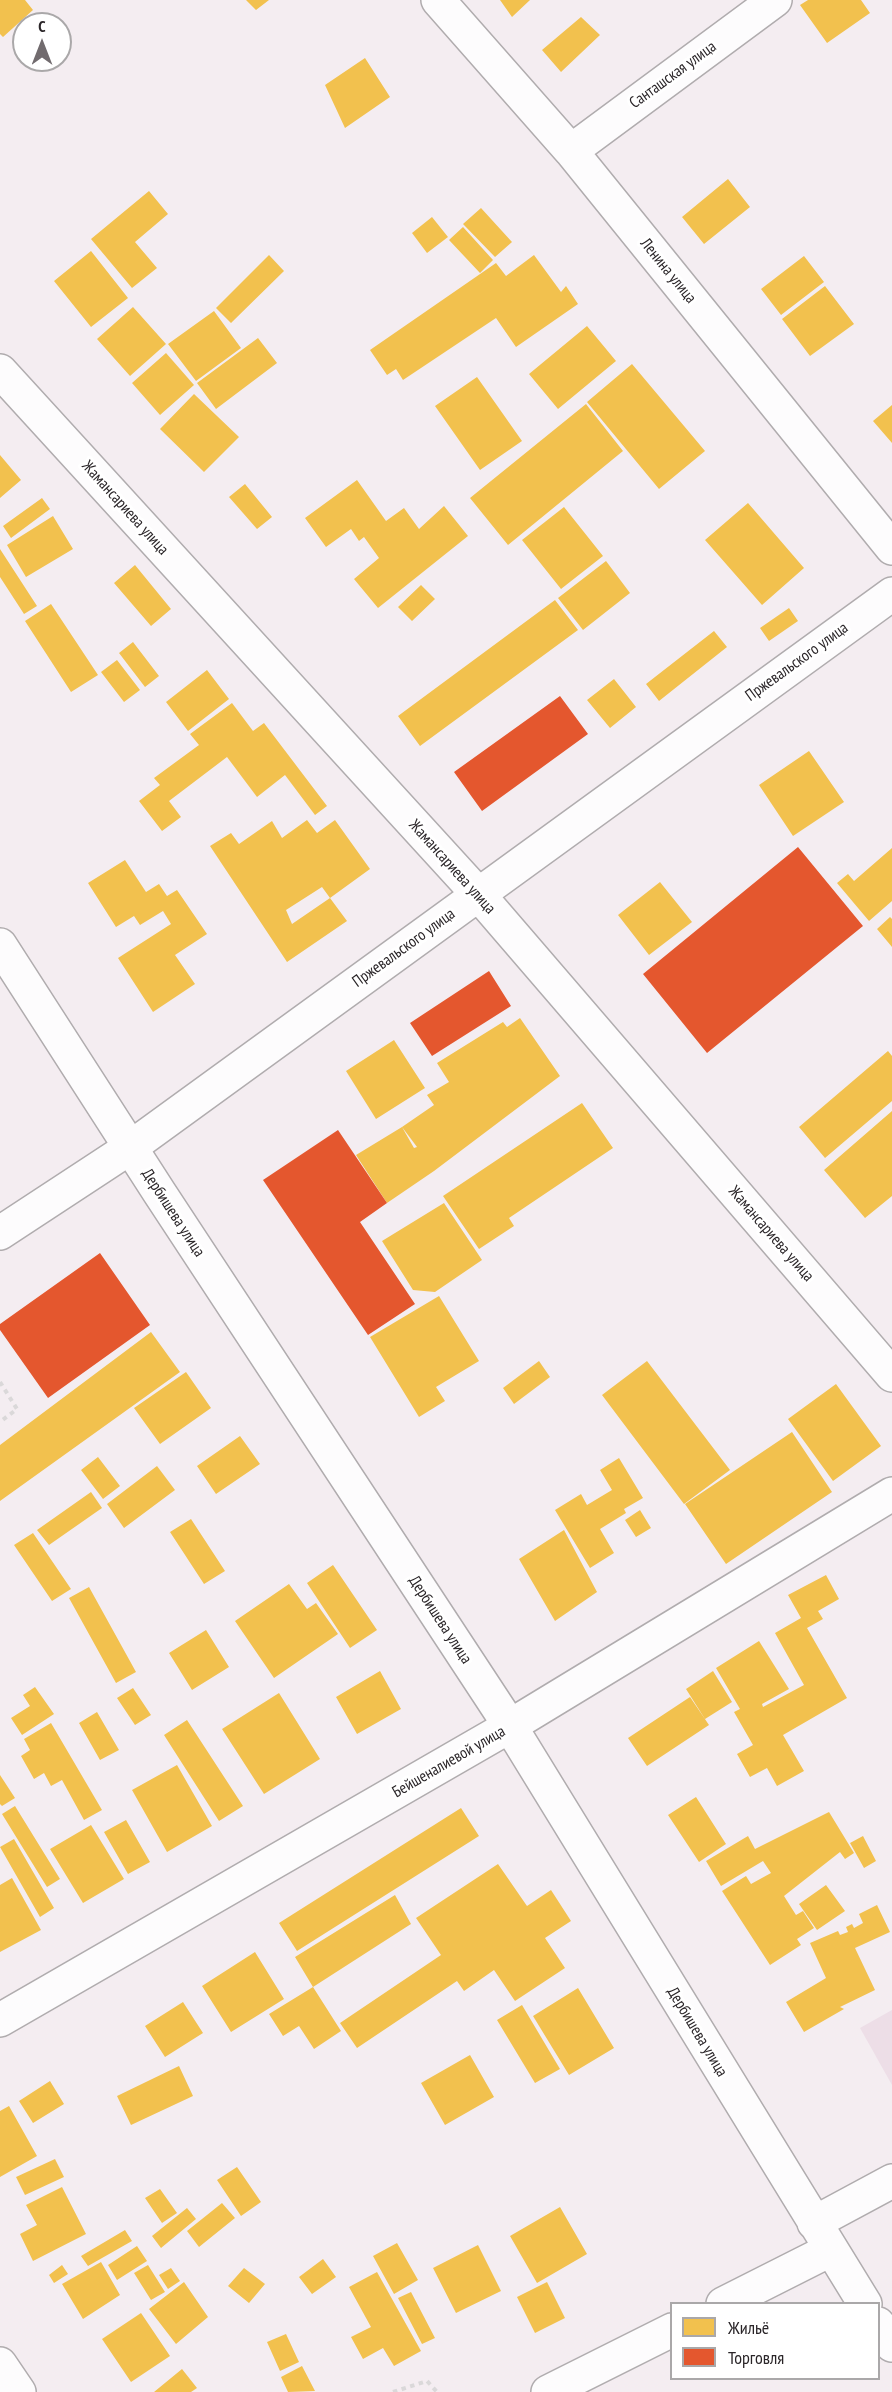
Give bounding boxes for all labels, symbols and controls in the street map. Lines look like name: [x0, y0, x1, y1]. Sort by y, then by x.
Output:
north arrow: [12, 12, 72, 72]
text: С: [38, 16, 46, 36]
street label: Санташская улица: [626, 37, 720, 113]
street label: Ленина улица: [636, 235, 700, 307]
street label: Жамансариева улица: [78, 457, 172, 559]
street label: Пржевальского улица: [742, 618, 852, 706]
street label: Жамансариева улица: [405, 816, 499, 918]
street label: Пржевальского улица: [349, 904, 459, 992]
street label: Дербишева улица: [137, 1165, 209, 1261]
street label: Жамансариева улица: [724, 1182, 818, 1286]
street label: Дербишева улица: [404, 1572, 476, 1668]
street label: Бейшеналиевой улица: [389, 1722, 509, 1802]
street label: Дербишева улица: [663, 1984, 731, 2080]
legend: [670, 2302, 880, 2380]
text: Жильё: [728, 2316, 769, 2339]
text: Торговля: [728, 2346, 784, 2369]

